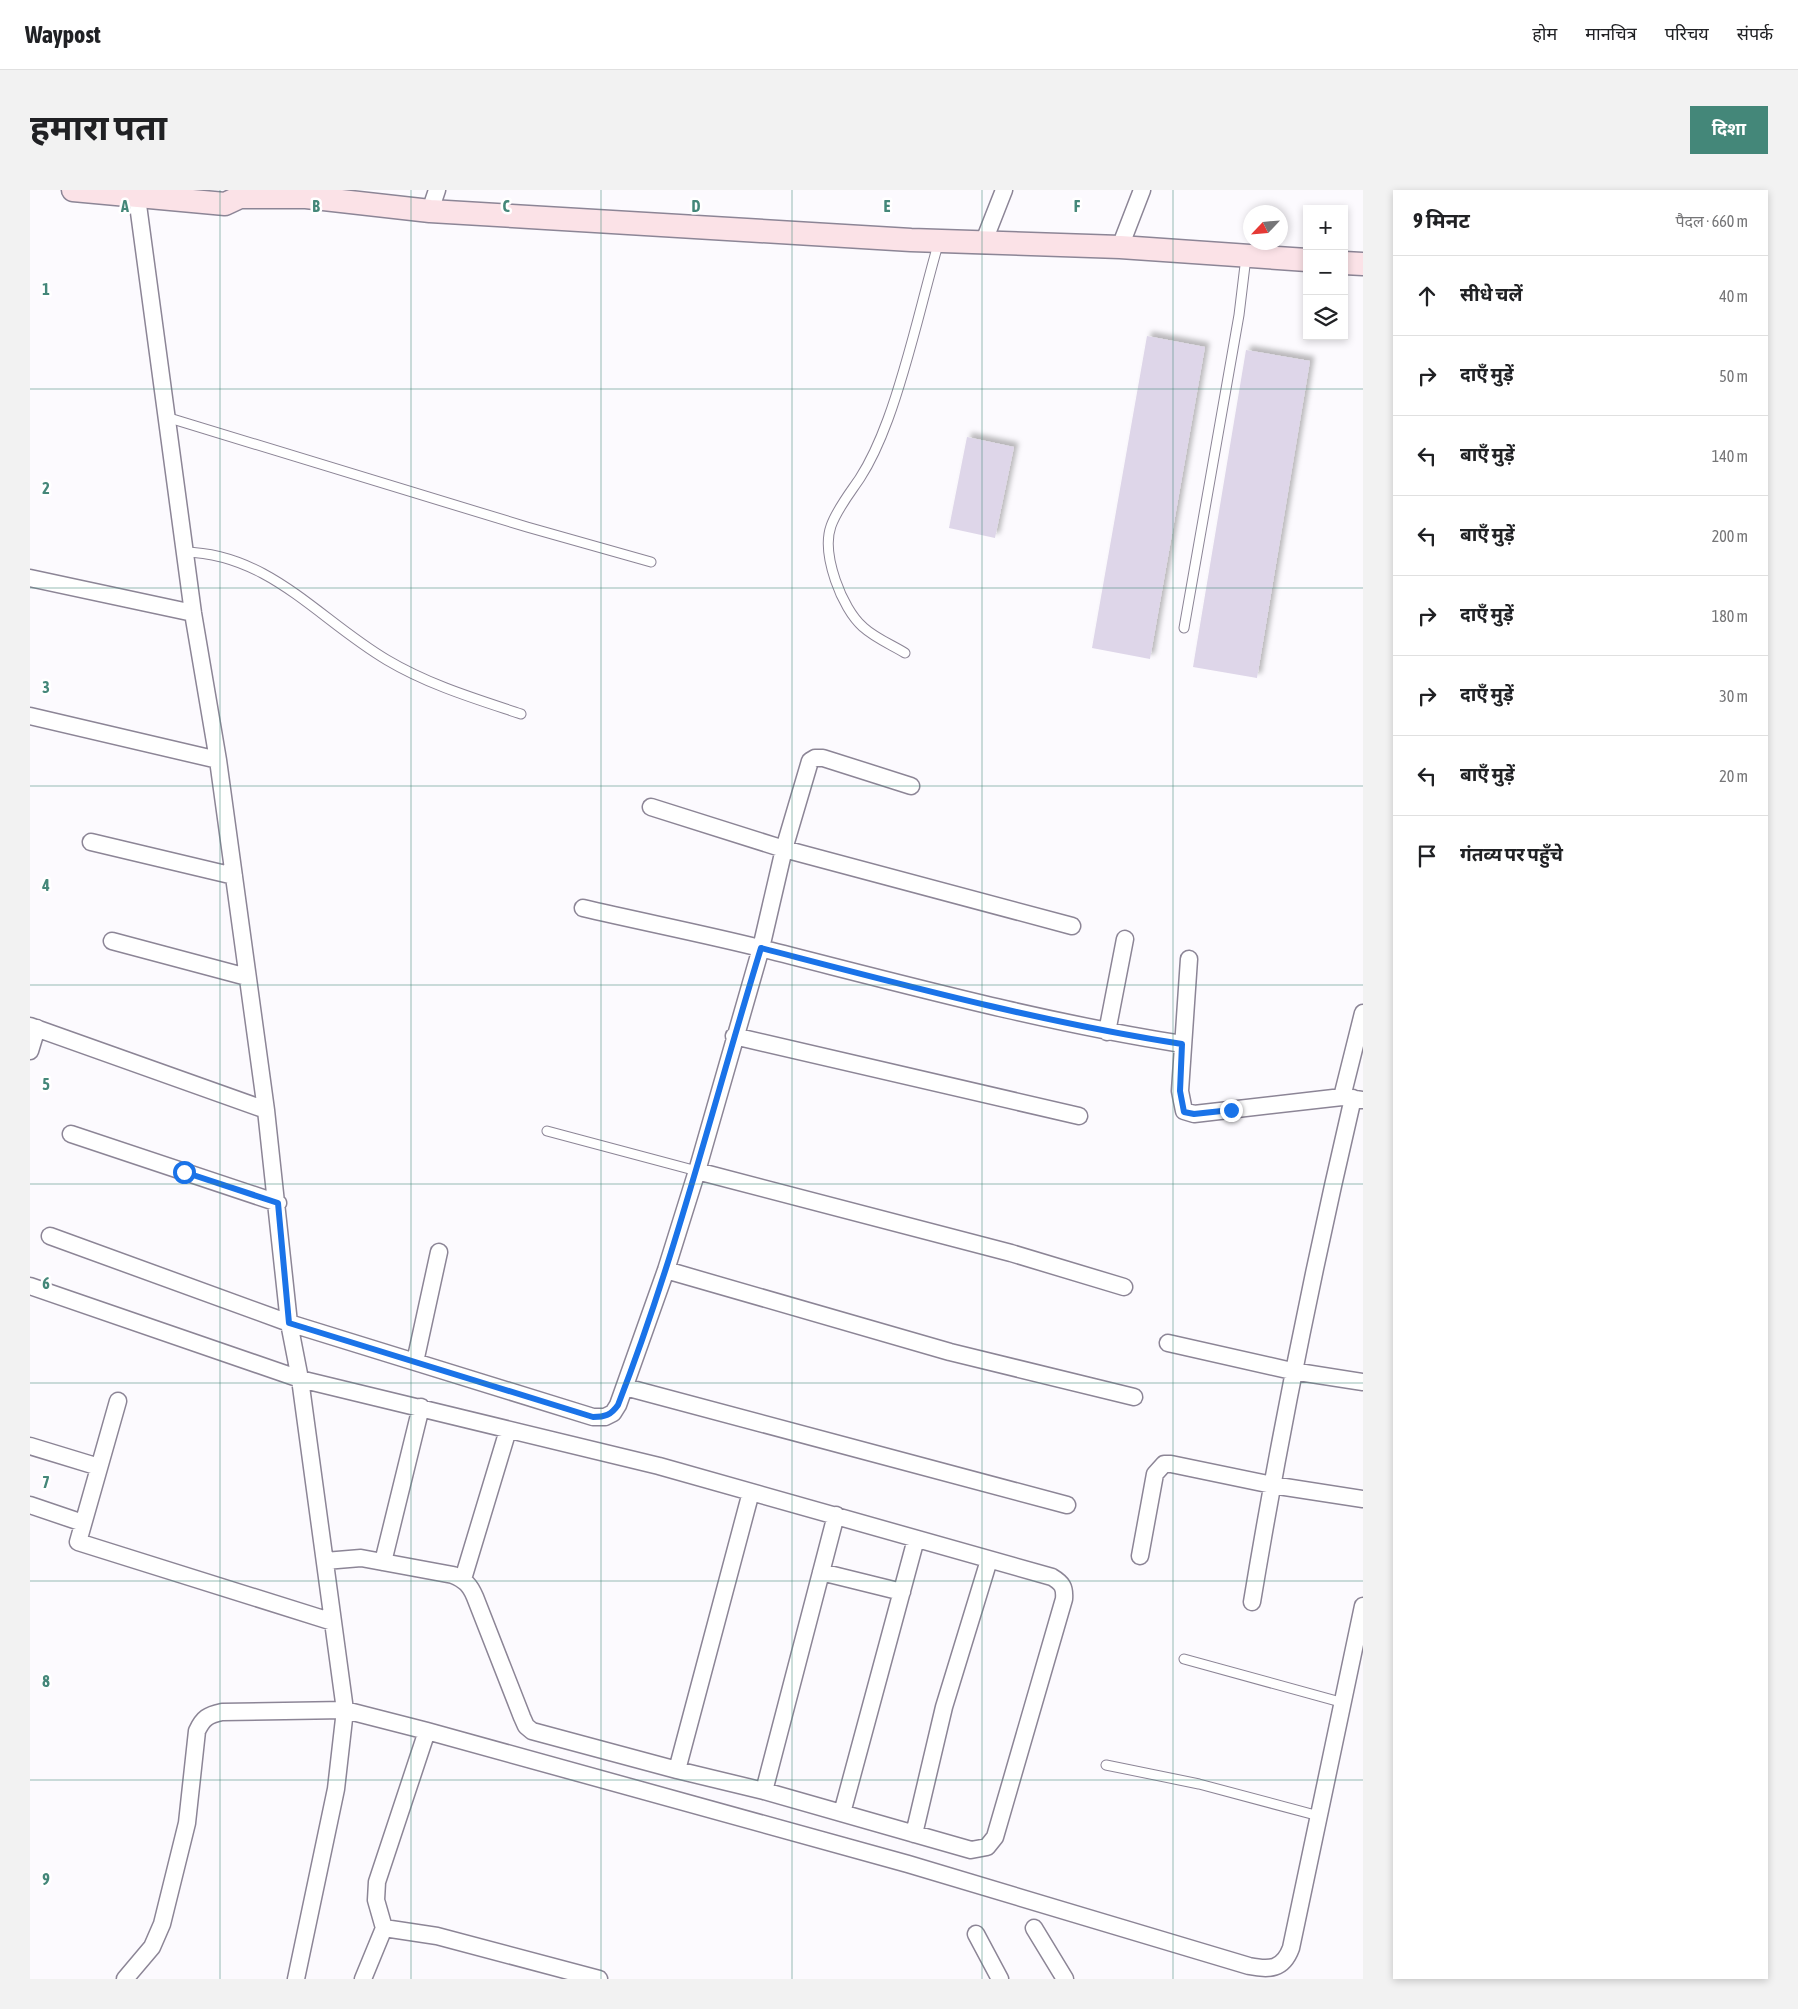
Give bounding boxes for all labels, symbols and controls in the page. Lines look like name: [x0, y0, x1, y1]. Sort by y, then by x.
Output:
text: Waypost: [25, 21, 101, 48]
text: होम: [1532, 23, 1557, 44]
text: मानचित्र: [1585, 23, 1637, 44]
text: परिचय: [1665, 23, 1709, 44]
text: संपर्क: [1737, 23, 1773, 44]
button: दिशा: [1690, 106, 1768, 154]
text: हमारा पता: [30, 107, 167, 147]
text: A: [120, 197, 129, 215]
text: B: [312, 197, 320, 215]
text: C: [502, 197, 510, 215]
text: D: [692, 197, 701, 215]
text: E: [884, 197, 891, 215]
text: F: [1074, 197, 1081, 215]
north arrow: [1243, 205, 1288, 250]
map controls: [1303, 205, 1348, 340]
button: +: [1303, 205, 1348, 250]
text: 9 मिनट: [1413, 208, 1470, 232]
text: पैदल · 660 m: [1675, 212, 1748, 230]
button: −: [1303, 250, 1348, 295]
text: 1: [42, 280, 50, 298]
icon: ahead: [1413, 282, 1441, 310]
text: सीधे चलें: [1460, 283, 1523, 305]
text: 40 m: [1719, 287, 1748, 305]
button: layers: [1303, 295, 1348, 340]
icon: right: [1413, 362, 1441, 390]
text: दाएँ मुड़ें: [1460, 363, 1514, 385]
text: 50 m: [1719, 367, 1748, 385]
icon: left: [1413, 442, 1441, 470]
text: बाएँ मुड़ें: [1460, 443, 1515, 465]
text: 140 m: [1712, 447, 1748, 465]
text: 2: [42, 479, 50, 497]
icon: left: [1413, 522, 1441, 550]
text: बाएँ मुड़ें: [1460, 523, 1515, 545]
text: 200 m: [1712, 527, 1748, 545]
icon: right: [1413, 602, 1441, 630]
text: दाएँ मुड़ें: [1460, 603, 1514, 625]
text: 180 m: [1712, 607, 1748, 625]
text: 3: [42, 678, 50, 696]
icon: right: [1413, 682, 1441, 710]
text: दाएँ मुड़ें: [1460, 683, 1514, 705]
text: 30 m: [1719, 687, 1748, 705]
icon: left: [1413, 762, 1441, 790]
text: बाएँ मुड़ें: [1460, 763, 1515, 785]
text: 20 m: [1719, 767, 1748, 785]
icon: arrive: [1413, 842, 1441, 870]
text: गंतव्य पर पहुँचे: [1460, 843, 1563, 865]
text: 4: [41, 876, 50, 894]
text: 5: [42, 1075, 50, 1093]
route end: [1220, 1099, 1243, 1122]
route start: [173, 1161, 196, 1184]
text: 6: [42, 1274, 50, 1292]
text: 7: [42, 1473, 50, 1491]
text: 8: [42, 1672, 50, 1690]
text: 9: [42, 1870, 50, 1888]

